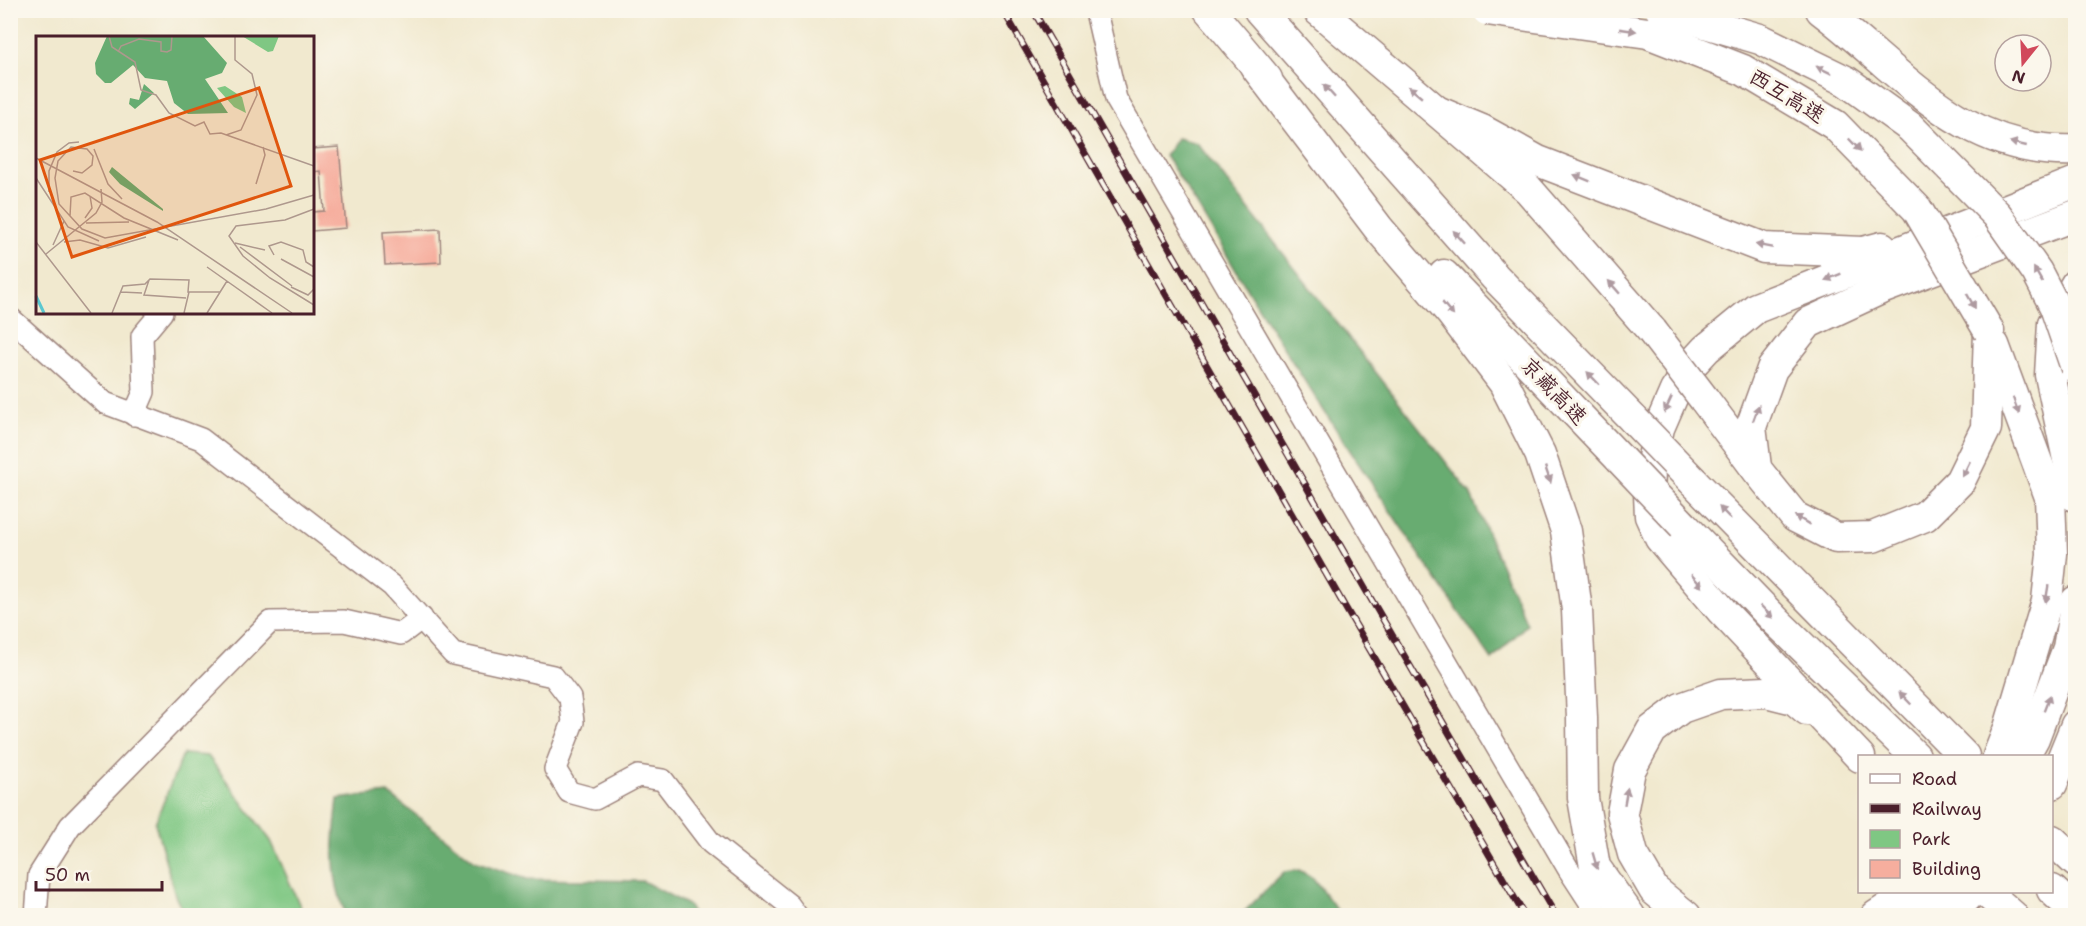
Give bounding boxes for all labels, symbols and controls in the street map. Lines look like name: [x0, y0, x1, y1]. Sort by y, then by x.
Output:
one-way arrow: [1619, 26, 1638, 35]
north arrow: [1993, 33, 2053, 93]
inset map: [36, 36, 314, 314]
street label: 西互高速: [1744, 62, 1830, 130]
text: N: [2009, 65, 2028, 89]
one-way arrow: [1816, 66, 1833, 75]
one-way arrow: [1322, 84, 1336, 99]
one-way arrow: [1408, 86, 1423, 99]
one-way arrow: [1848, 138, 1862, 152]
one-way arrow: [2008, 139, 2027, 149]
one-way arrow: [1573, 173, 1591, 182]
one-way arrow: [1453, 230, 1466, 245]
one-way arrow: [1755, 241, 1774, 250]
one-way arrow: [2033, 267, 2044, 283]
one-way arrow: [1824, 272, 1842, 282]
one-way arrow: [1608, 280, 1621, 295]
one-way arrow: [1966, 293, 1976, 310]
one-way arrow: [1441, 301, 1454, 317]
street label: 京藏高速: [1515, 351, 1593, 431]
one-way arrow: [1587, 372, 1601, 386]
one-way arrow: [1663, 396, 1673, 414]
one-way arrow: [2012, 397, 2022, 415]
one-way arrow: [1752, 404, 1761, 422]
one-way arrow: [1961, 461, 1970, 478]
one-way arrow: [1543, 466, 1553, 484]
one-way arrow: [1718, 506, 1732, 520]
one-way arrow: [1794, 514, 1810, 525]
one-way arrow: [1690, 573, 1703, 588]
one-way arrow: [2043, 585, 2052, 604]
one-way arrow: [1760, 605, 1774, 619]
one-way arrow: [1898, 690, 1912, 705]
one-way arrow: [2043, 694, 2052, 712]
legend: [1858, 755, 2053, 893]
text: Road: [1912, 767, 1957, 791]
one-way arrow: [1622, 786, 1631, 805]
text: Railway: [1912, 797, 1982, 821]
text: Park: [1912, 827, 1951, 851]
one-way arrow: [1591, 852, 1600, 870]
scale bar: [36, 854, 162, 892]
text: Building: [1912, 857, 1981, 881]
text: 50 m: [45, 863, 90, 887]

